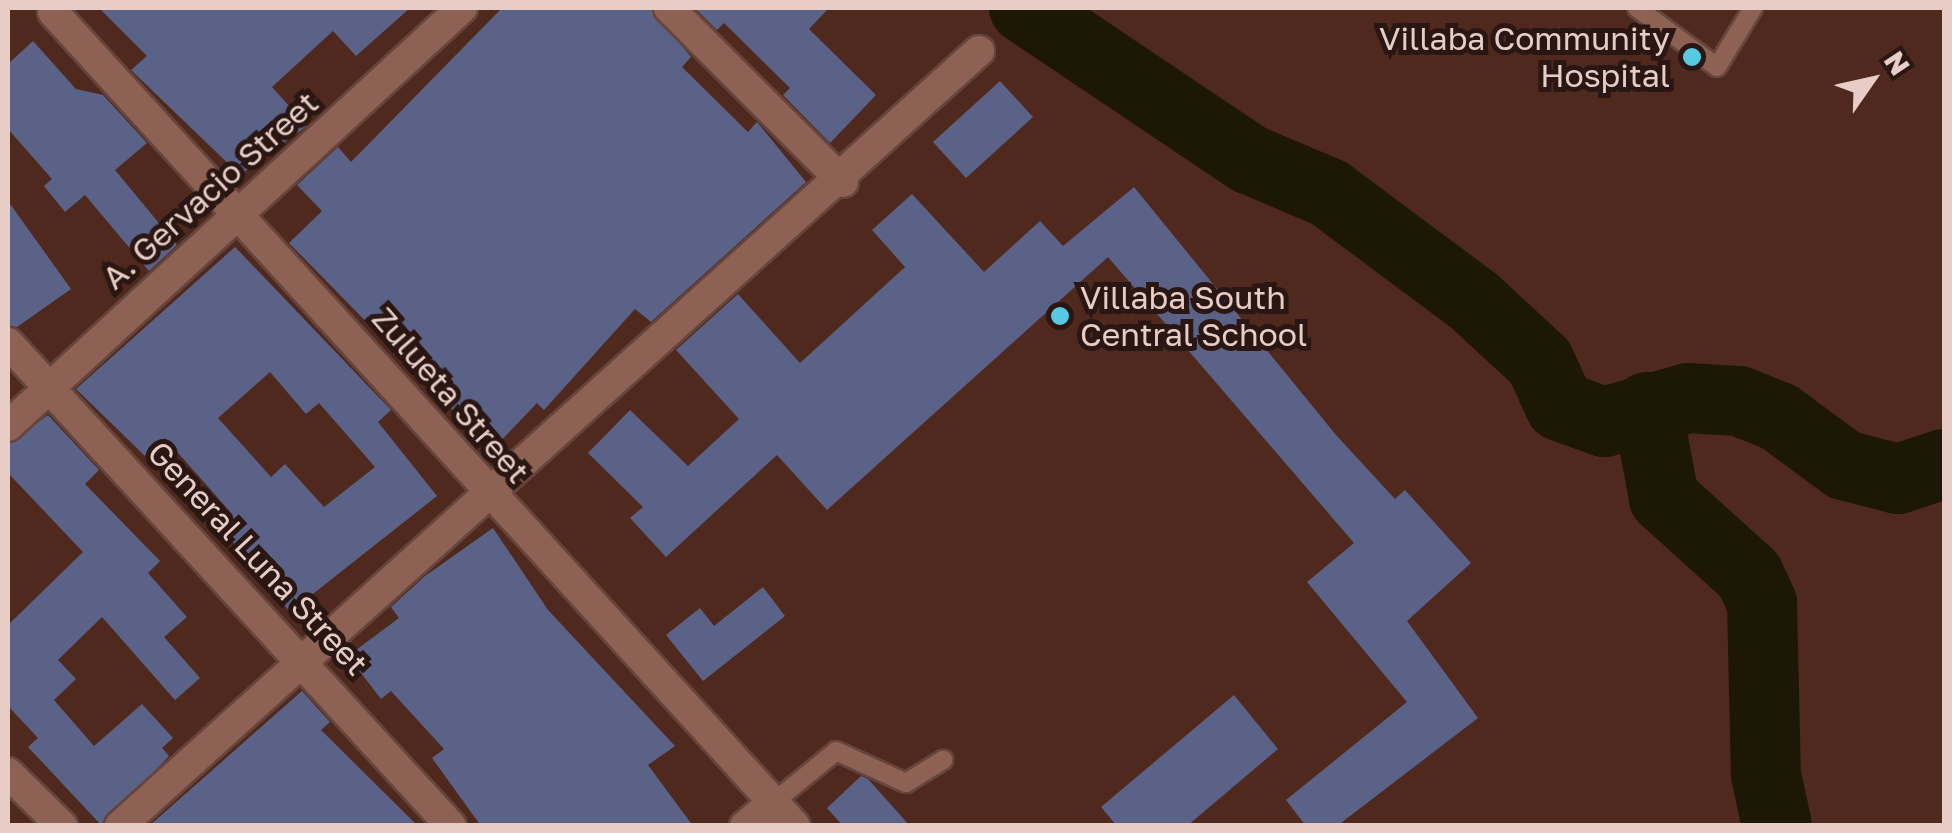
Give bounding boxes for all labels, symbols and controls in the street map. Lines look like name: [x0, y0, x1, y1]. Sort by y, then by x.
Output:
place label: Villaba Community Hospital: [1379, 20, 1670, 95]
north arrow: [1822, 30, 1922, 130]
marker: Villaba Community Hospital: [1679, 44, 1705, 70]
text: N: [1878, 45, 1917, 81]
street label: A. Gervacio Street: [94, 83, 326, 297]
place label: Villaba South Central School: [1080, 279, 1307, 354]
street label: Zulueta Street: [364, 300, 538, 490]
marker: Villaba South Central School: [1049, 305, 1071, 327]
street label: General Luna Street: [140, 433, 376, 683]

